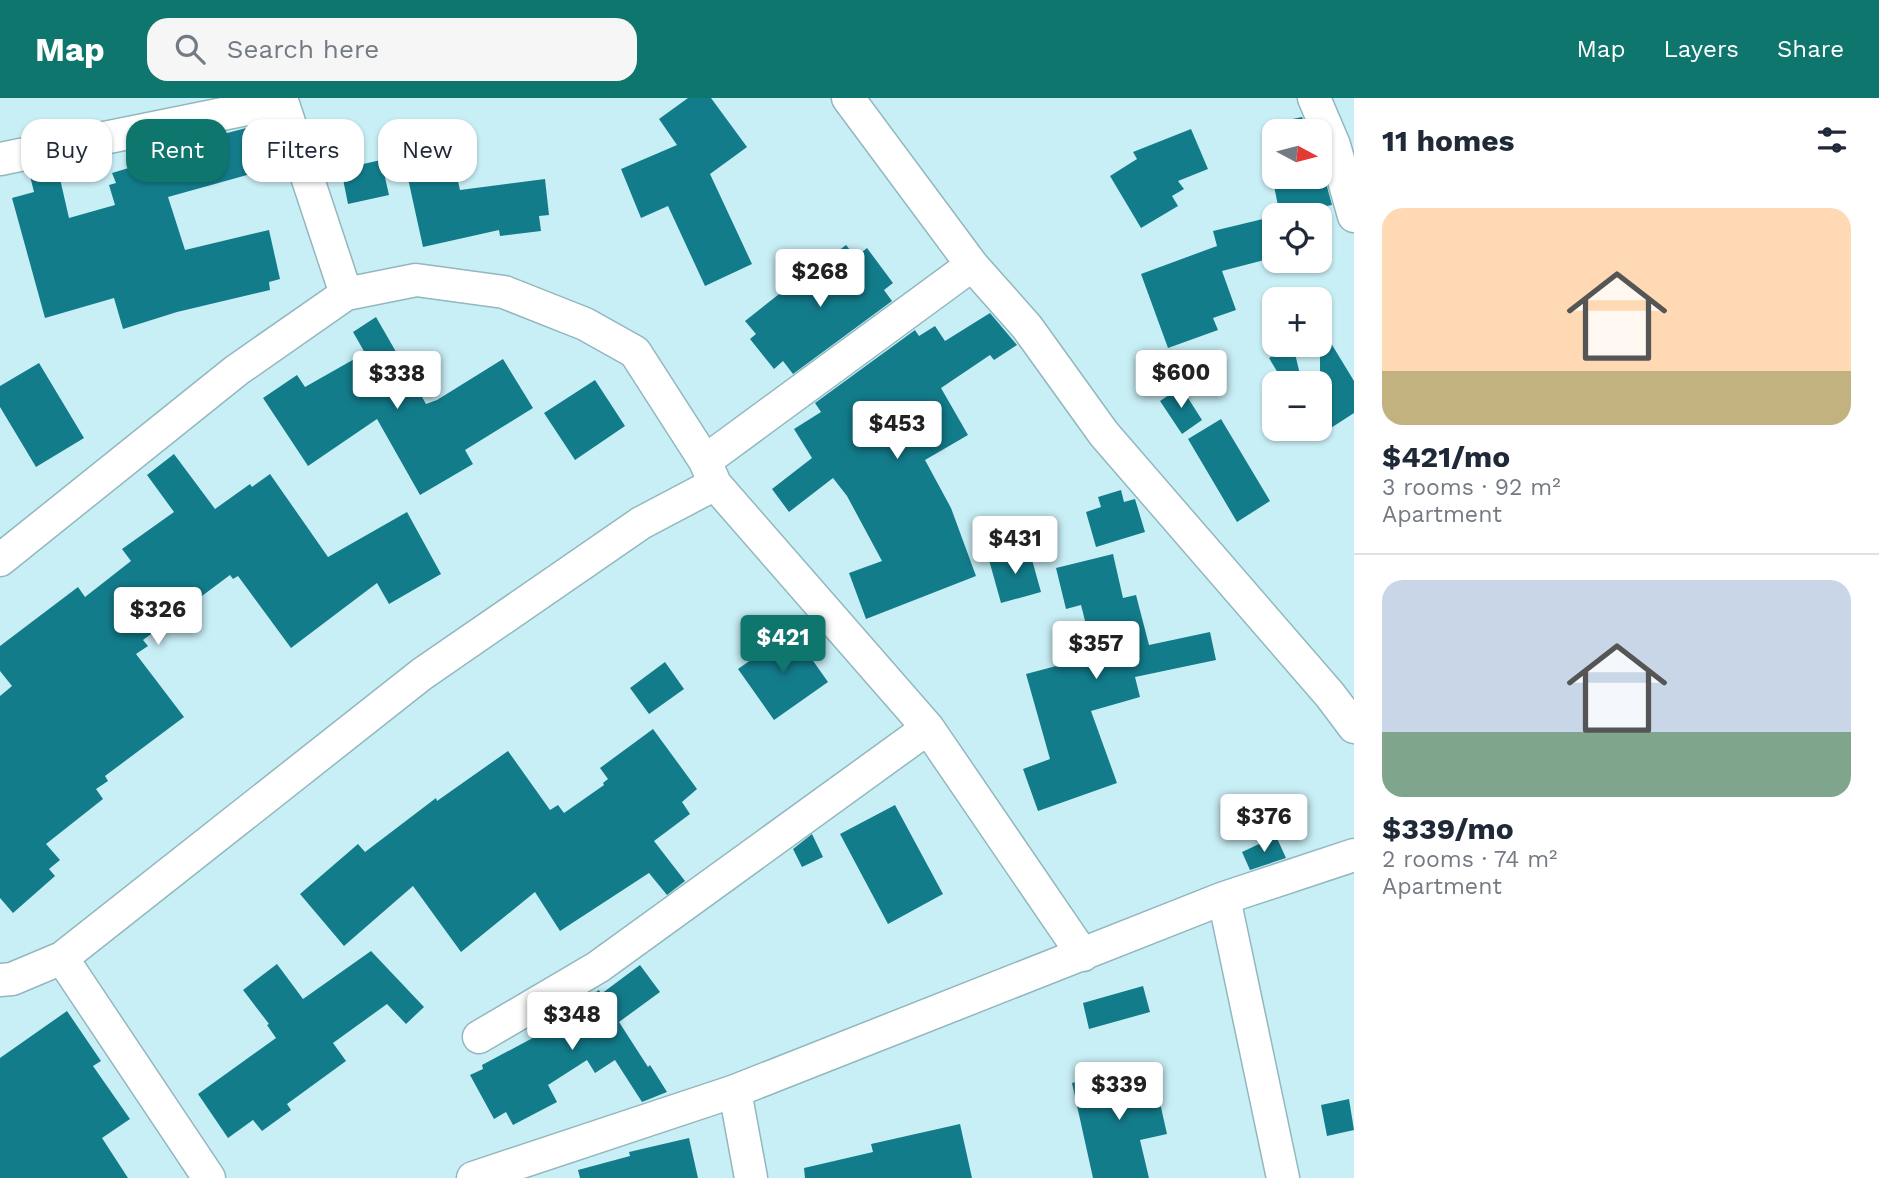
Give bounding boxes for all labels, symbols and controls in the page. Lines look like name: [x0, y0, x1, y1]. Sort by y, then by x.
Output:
search box: [147, 18, 637, 81]
text: Map: [35, 30, 105, 69]
icon: search: [171, 30, 209, 68]
text: Search here: [227, 34, 379, 64]
text: Map: [1577, 35, 1625, 63]
text: Layers: [1663, 35, 1739, 63]
text: Share: [1777, 35, 1844, 63]
chip: Buy: [21, 119, 112, 182]
chip: Rent: [126, 119, 228, 182]
chip: Filters: [242, 119, 364, 182]
chip: New: [378, 119, 477, 182]
north arrow: [1262, 119, 1332, 189]
map controls: [1262, 119, 1332, 441]
icon: filters: [1813, 121, 1851, 159]
text: 11 homes: [1382, 123, 1515, 158]
button: locate: [1262, 203, 1332, 273]
pin: $268: [779, 250, 861, 309]
icon: home: [1554, 253, 1680, 379]
text: $268: [791, 258, 849, 285]
button: +: [1262, 287, 1332, 357]
pin: $600: [1140, 350, 1222, 410]
pin: $338: [356, 352, 438, 411]
text: $600: [1152, 359, 1210, 386]
text: $338: [369, 360, 425, 387]
button: −: [1262, 371, 1332, 441]
pin: $453: [856, 402, 938, 461]
text: $453: [869, 410, 925, 437]
text: $421/mo: [1382, 439, 1510, 474]
text: 3 rooms · 92 m²: [1382, 474, 1561, 501]
text: Apartment: [1382, 501, 1502, 528]
pin: $431: [974, 517, 1056, 576]
text: $431: [988, 525, 1042, 552]
pin: $326: [117, 588, 199, 647]
text: $326: [130, 596, 186, 623]
pin: $421: [742, 616, 824, 675]
pin: $357: [1055, 622, 1137, 681]
text: $421: [757, 624, 809, 651]
icon: home: [1554, 625, 1680, 751]
text: $357: [1068, 630, 1124, 657]
pin: $376: [1223, 794, 1305, 854]
text: $376: [1236, 803, 1292, 830]
text: $339/mo: [1382, 811, 1514, 846]
text: 2 rooms · 74 m²: [1382, 846, 1557, 873]
text: Apartment: [1382, 873, 1502, 900]
pin: $348: [531, 992, 613, 1052]
text: $348: [543, 1001, 601, 1028]
pin: $339: [1078, 1062, 1160, 1122]
text: $339: [1091, 1071, 1147, 1098]

